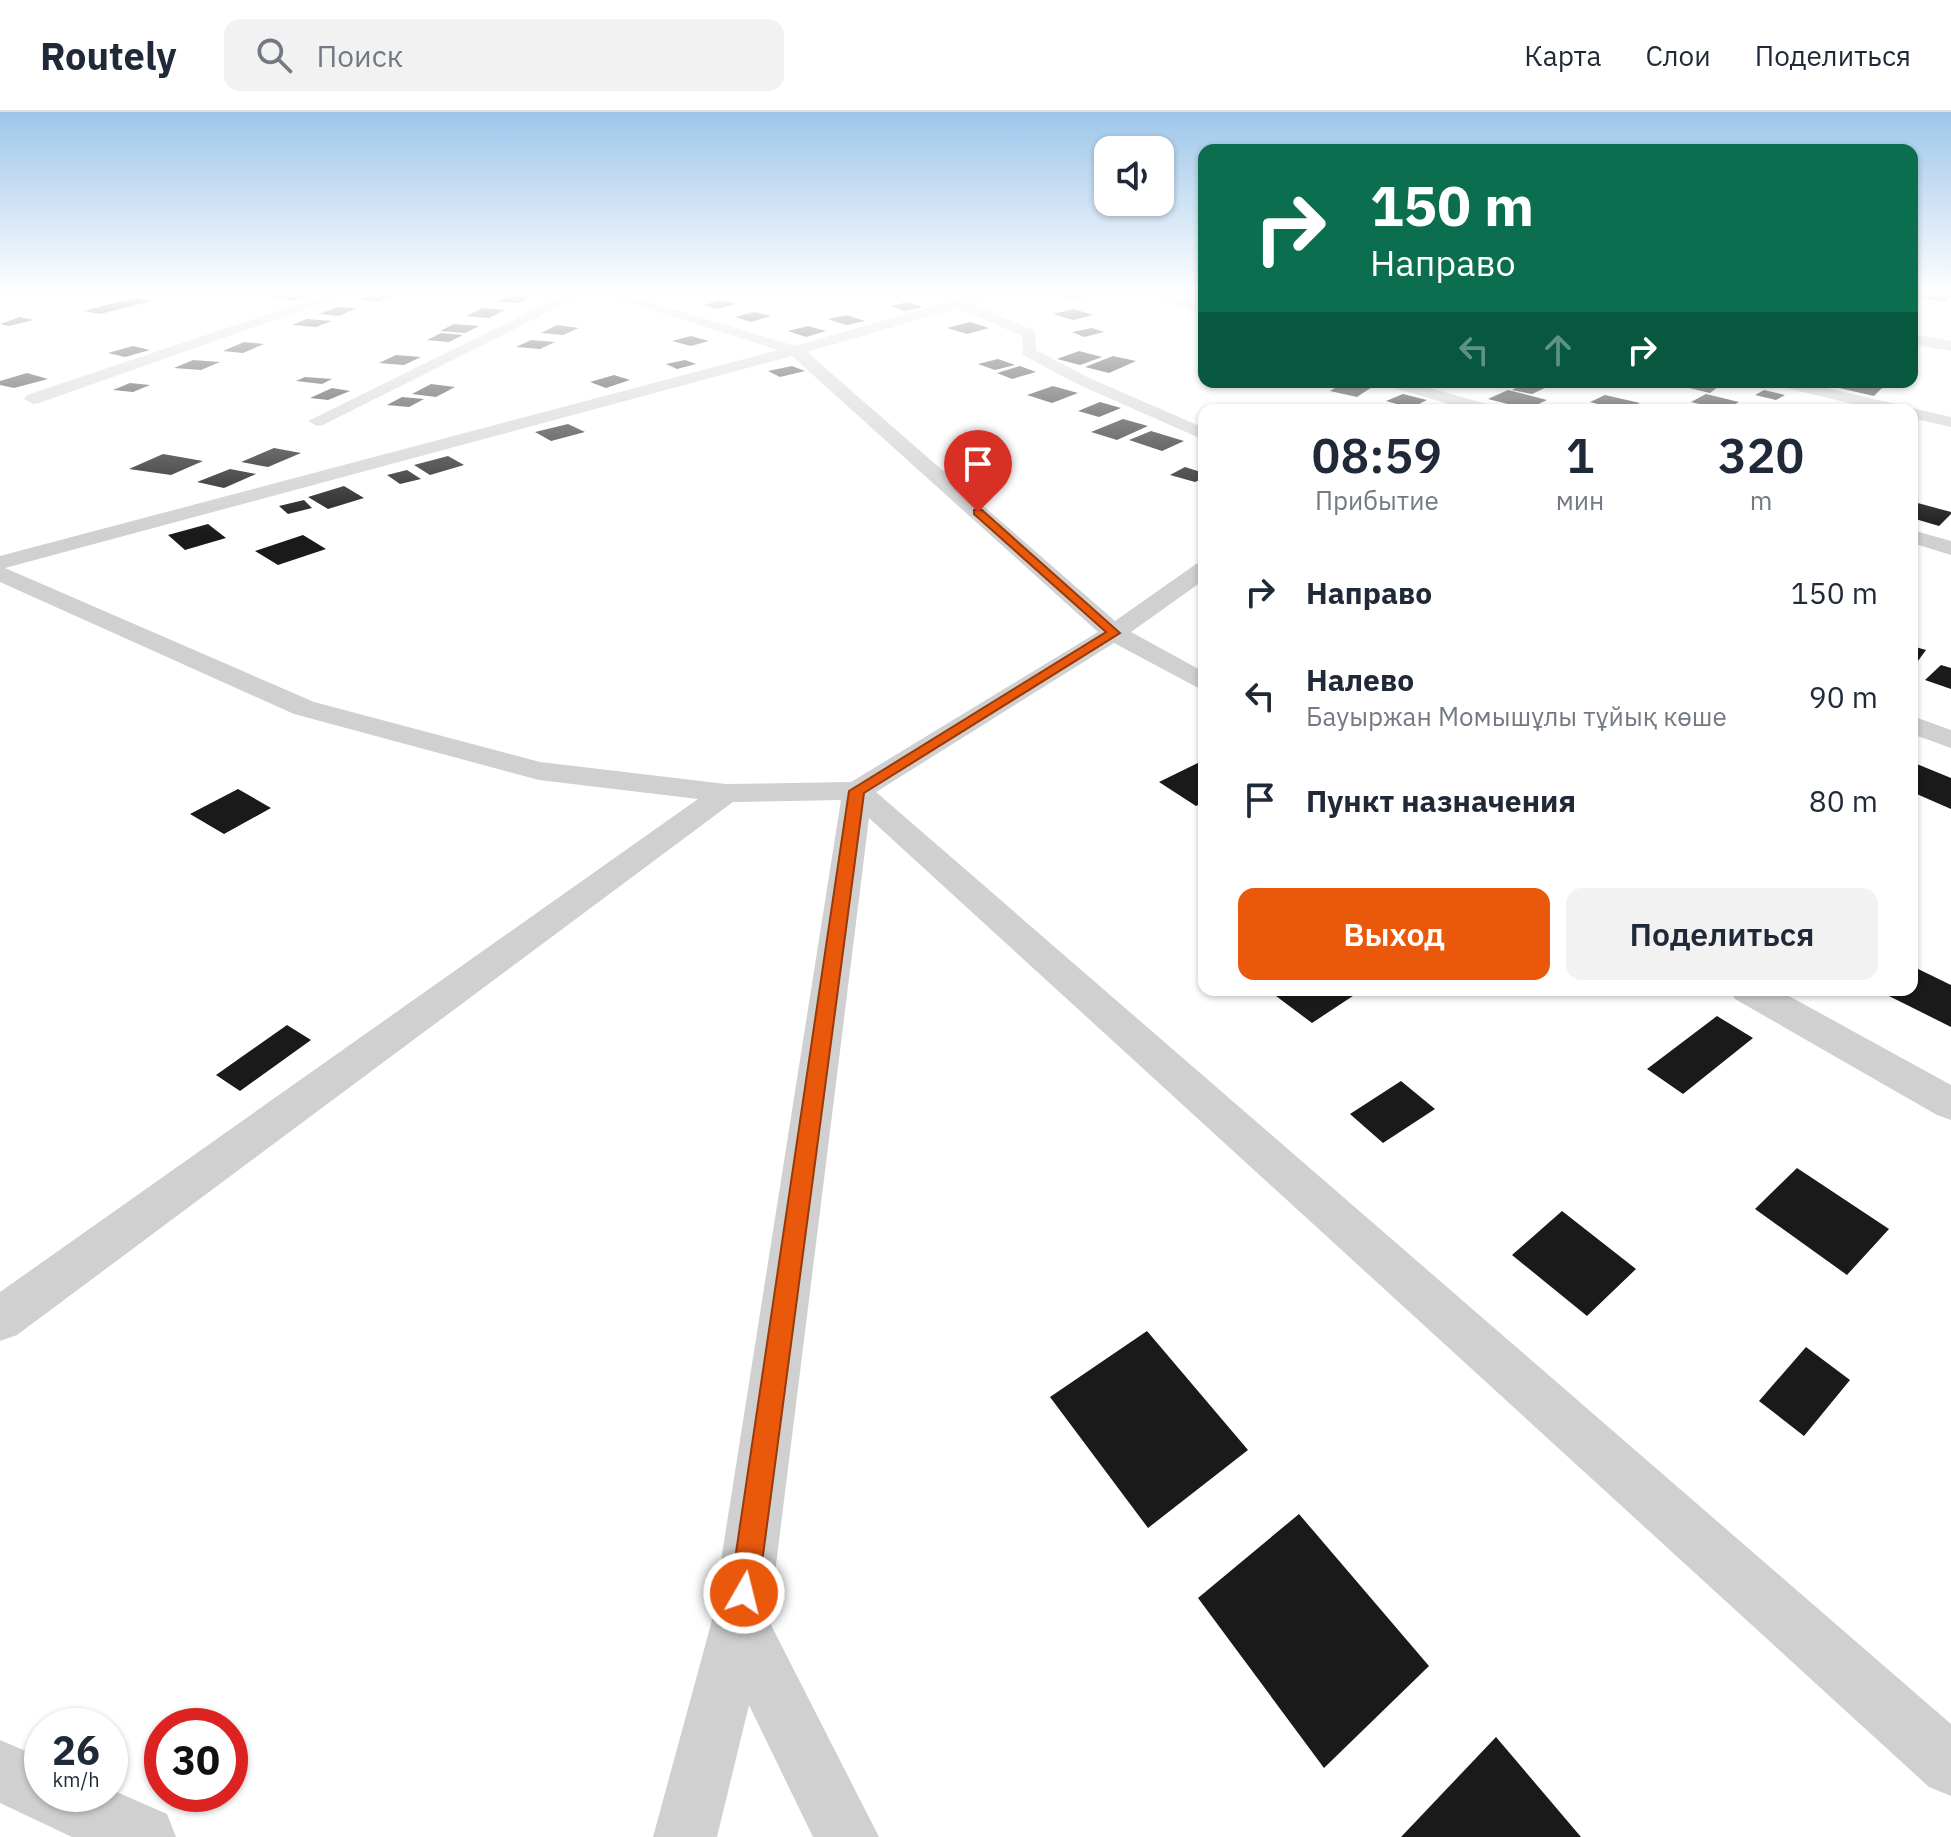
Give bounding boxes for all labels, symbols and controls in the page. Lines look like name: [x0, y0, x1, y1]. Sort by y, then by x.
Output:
search box: [224, 19, 784, 91]
text: Routely: [40, 31, 176, 80]
icon: search: [252, 33, 296, 77]
text: Поиск: [316, 36, 403, 75]
text: Карта: [1524, 37, 1601, 74]
text: Слои: [1645, 37, 1711, 74]
text: Поделиться: [1755, 37, 1911, 74]
map controls: [1094, 136, 1174, 216]
button: sound: [1094, 136, 1174, 216]
text: 150 m: [1370, 169, 1534, 241]
icon: right: [1238, 176, 1342, 280]
text: Направо: [1370, 239, 1516, 286]
icon: left: [1452, 328, 1496, 372]
icon: ahead: [1536, 328, 1580, 372]
icon: right: [1620, 328, 1664, 372]
text: 08:59: [1312, 424, 1442, 486]
text: 1: [1566, 424, 1594, 486]
text: 320: [1718, 424, 1804, 486]
pin: [944, 430, 1012, 512]
icon: arrive: [956, 442, 1000, 486]
text: Прибытие: [1315, 483, 1439, 517]
text: мин: [1556, 483, 1604, 517]
text: m: [1750, 483, 1773, 517]
icon: right: [1238, 570, 1282, 614]
text: Направо: [1306, 573, 1432, 612]
text: 150 m: [1791, 573, 1878, 612]
text: Налево: [1306, 660, 1414, 699]
icon: left: [1238, 674, 1282, 718]
text: 90 m: [1809, 677, 1878, 716]
text: Бауыржан Момышұлы тұйық көше: [1306, 699, 1727, 733]
icon: arrive: [1238, 778, 1282, 822]
text: Пункт назначения: [1306, 781, 1576, 820]
text: 80 m: [1809, 781, 1878, 820]
button: Выход: [1238, 888, 1550, 980]
button: Поделиться: [1566, 888, 1878, 980]
position arrow: [702, 1551, 786, 1635]
speed limit sign: 30: [144, 1708, 248, 1812]
text: 26: [52, 1724, 100, 1776]
text: km/h: [52, 1766, 100, 1793]

